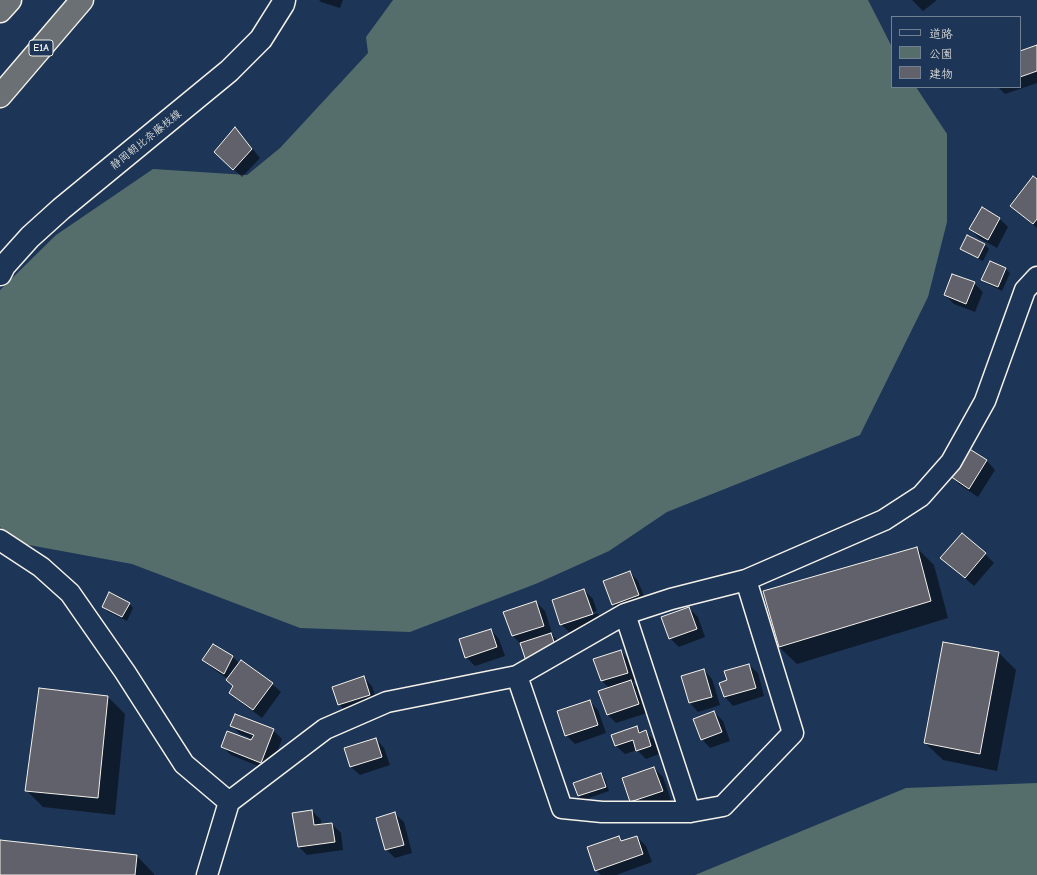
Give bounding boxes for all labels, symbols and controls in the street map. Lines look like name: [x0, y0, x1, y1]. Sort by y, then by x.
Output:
legend: [891, 16, 1021, 88]
text: 道路: [929, 27, 953, 41]
road number: E1A: [29, 40, 53, 56]
text: 公園: [929, 47, 953, 61]
text: 建物: [929, 67, 953, 81]
street label: 静岡朝比奈藤枝線: [108, 107, 184, 173]

